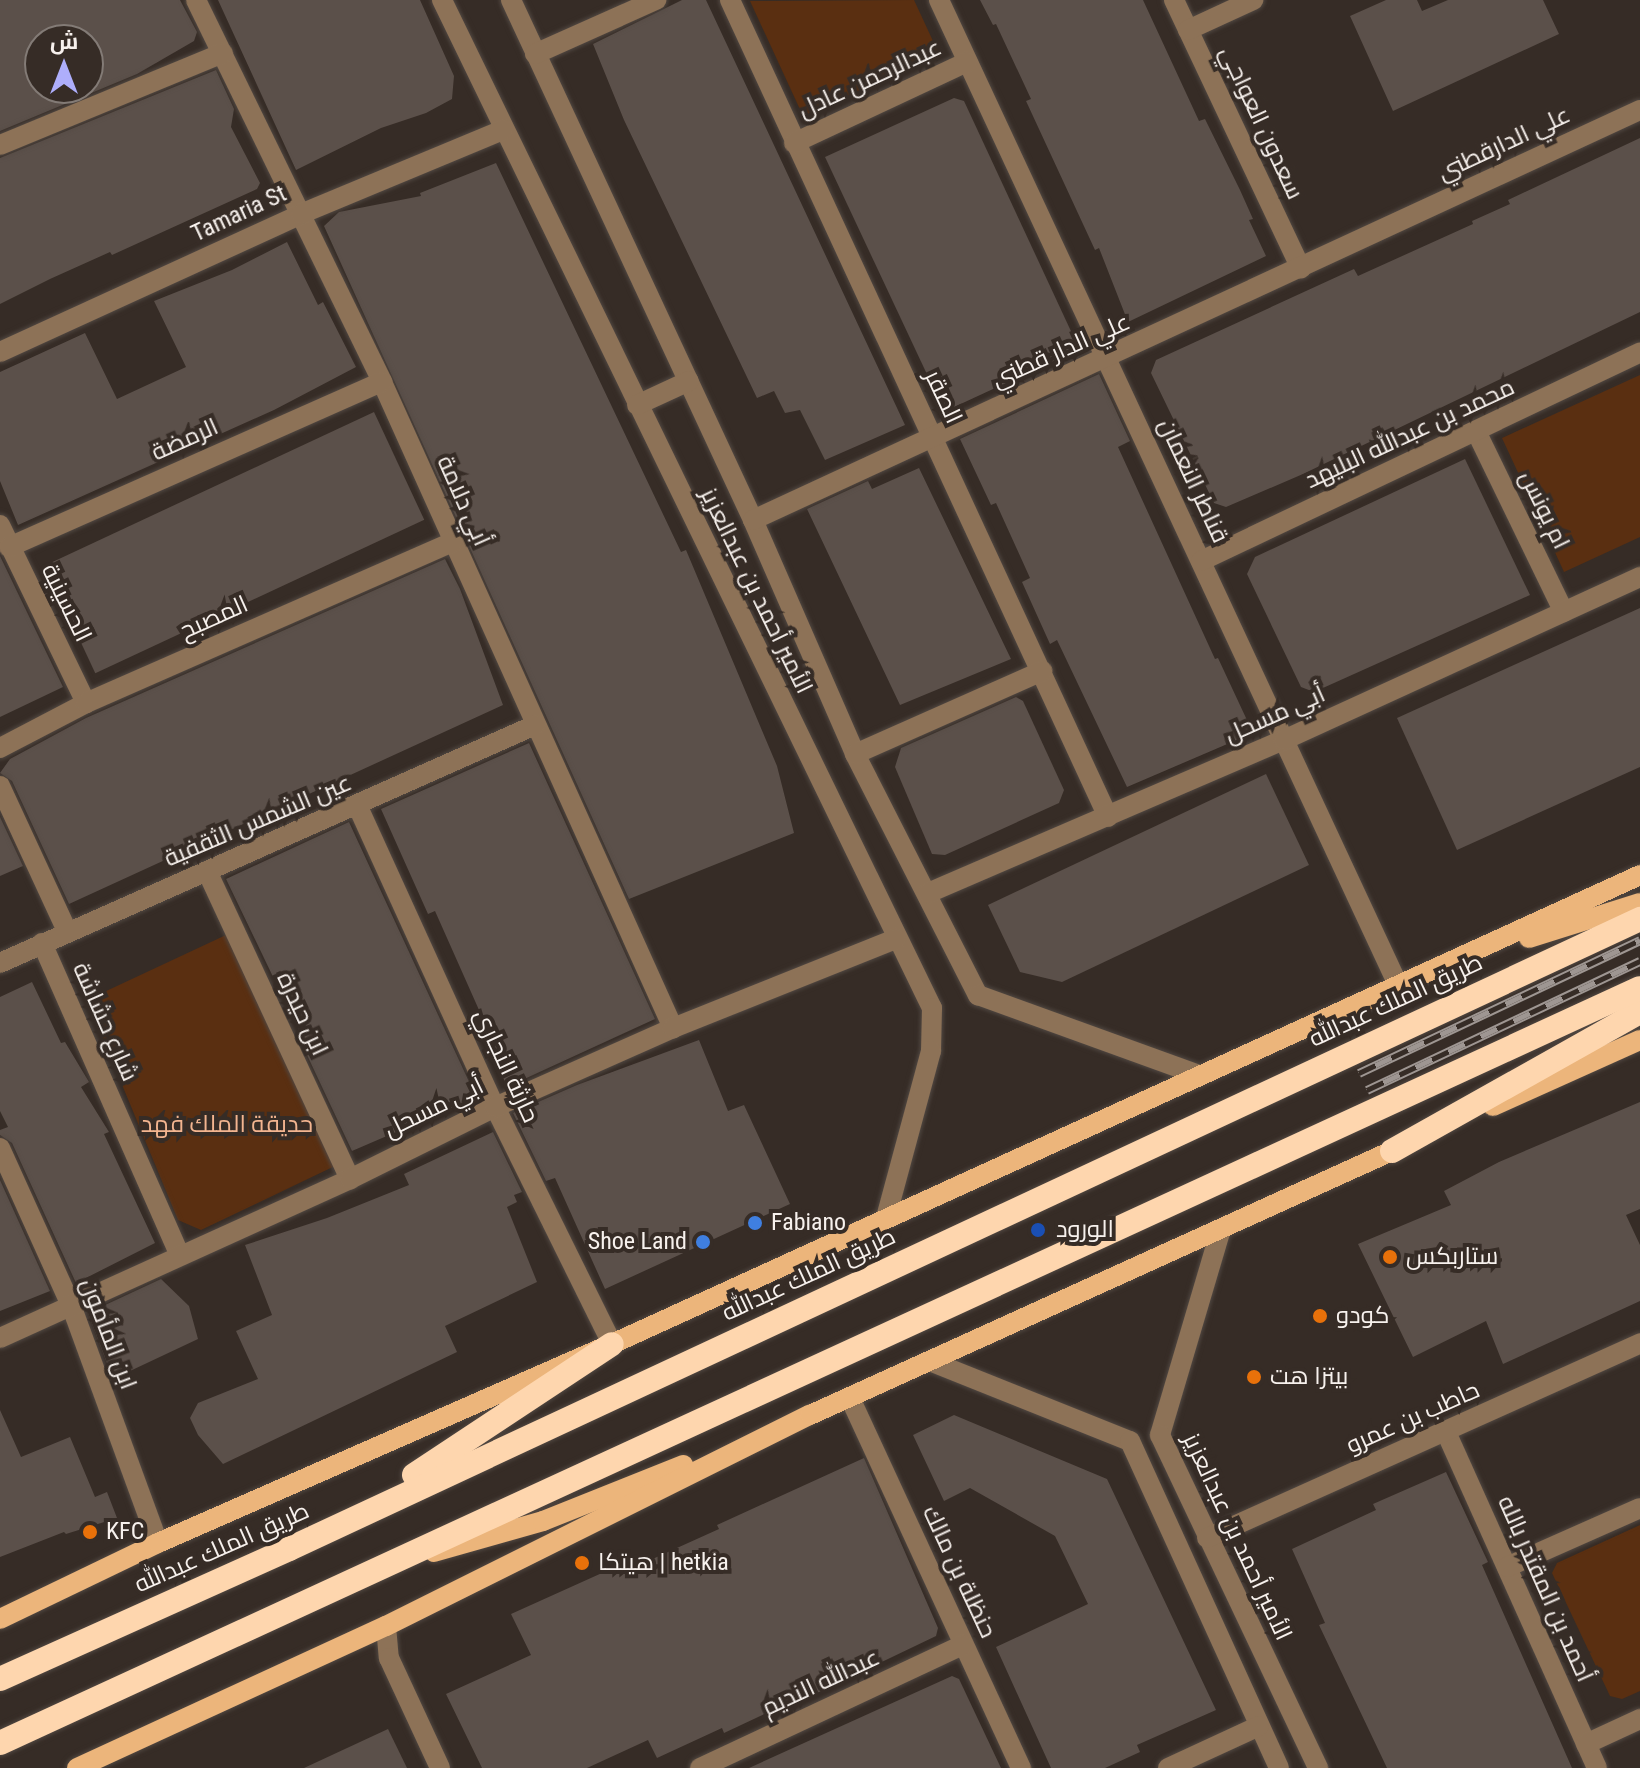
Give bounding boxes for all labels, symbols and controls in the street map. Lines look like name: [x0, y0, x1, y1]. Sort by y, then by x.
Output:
north arrow: [24, 24, 104, 104]
text: ش: [50, 29, 78, 54]
street label: عبدالرحمن عادل: [794, 33, 946, 125]
street label: سعدون العواجي: [1213, 42, 1309, 204]
street label: علي الدارقطني: [1433, 101, 1575, 187]
street label: Tamaria St: [187, 179, 291, 249]
street label: علي الدار قطني: [987, 308, 1135, 394]
street label: الصقر: [918, 366, 968, 428]
street label: محمد بن عبدالله البليهد: [1301, 373, 1519, 495]
street label: الرمضة: [147, 413, 223, 467]
street label: قناطر النعمان: [1152, 414, 1234, 548]
street label: أبي دلامة: [430, 451, 496, 551]
street label: ام يونس: [1513, 466, 1575, 554]
street label: الأمير أحمد بن عبدالعزيز: [694, 483, 818, 699]
street label: الحسينية: [35, 559, 97, 647]
street label: المصبح: [175, 590, 253, 646]
street label: أبي مسحل: [1220, 680, 1330, 750]
street label: عين الشمس الثقفية: [160, 769, 356, 873]
street label: طريق الملك عبدالله: [1305, 948, 1487, 1054]
street label: شارع حشاشة: [66, 958, 144, 1086]
street label: ابن حيدرة: [270, 968, 334, 1060]
street label: حارثة النجاري: [467, 1005, 545, 1127]
street label: أبي مسحل: [380, 1072, 488, 1144]
park label: حديقة الملك فهد: [141, 1111, 313, 1139]
place label: Fabiano: [771, 1209, 846, 1237]
marker: Fabiano: [746, 1214, 764, 1232]
place label: الورود: [1056, 1216, 1114, 1244]
marker: الورود: [1027, 1219, 1049, 1241]
street label: طريق الملك عبدالله: [718, 1222, 900, 1328]
place label: Shoe Land: [588, 1228, 687, 1256]
marker: Shoe Land: [694, 1233, 712, 1251]
place label: ستاربكس: [1406, 1243, 1498, 1271]
marker: ستاربكس: [1381, 1248, 1399, 1266]
street label: ابن المأمون: [74, 1274, 142, 1394]
place label: كودو: [1336, 1302, 1390, 1330]
marker: كودو: [1311, 1307, 1329, 1325]
place label: بيتزا هت: [1270, 1363, 1348, 1391]
marker: بيتزا هت: [1245, 1368, 1263, 1386]
street label: حاطب بن عمرو: [1342, 1376, 1484, 1460]
street label: الأمير أحمد بن عبدالعزيز: [1176, 1429, 1298, 1645]
street label: أحمد بن المقتدر بالله: [1491, 1491, 1599, 1687]
street label: طريق الملك عبدالله: [130, 1497, 314, 1599]
street label: حنظلة بن مالك: [916, 1501, 1002, 1643]
place label: KFC: [106, 1518, 144, 1546]
marker: KFC: [81, 1523, 99, 1541]
place label: هيتكا | hetkia: [598, 1549, 729, 1577]
marker: هيتكا | hetkia: [573, 1554, 591, 1572]
street label: عبدالله النديم: [758, 1643, 884, 1723]

